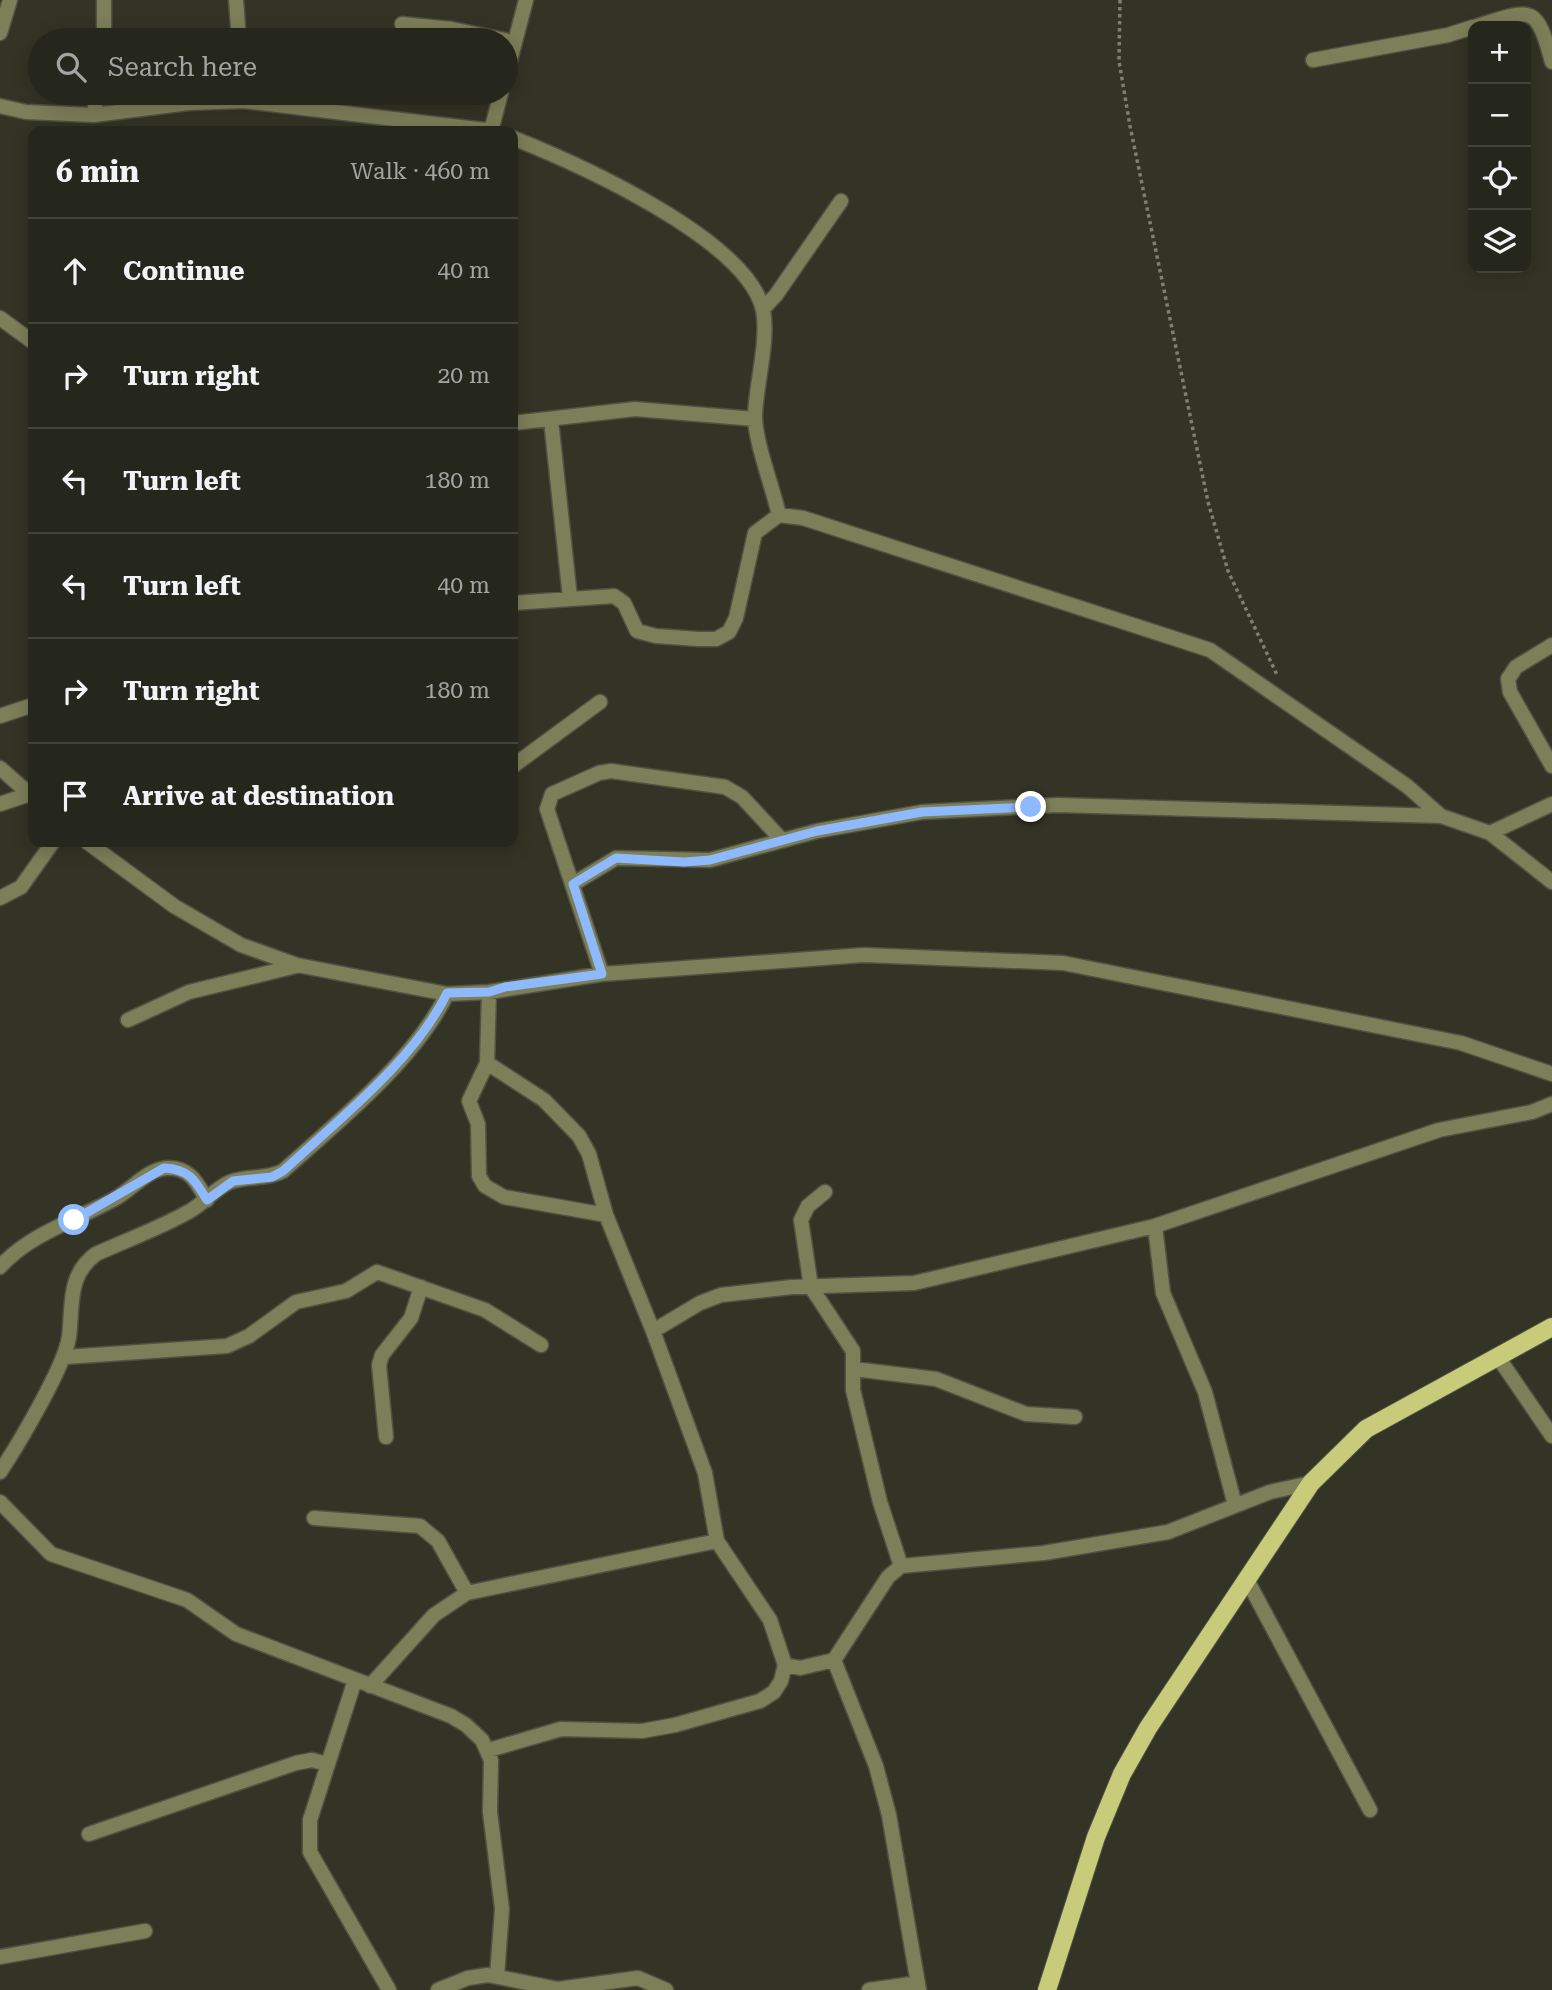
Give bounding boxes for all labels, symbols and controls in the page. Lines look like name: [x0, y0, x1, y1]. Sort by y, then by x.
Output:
map controls: [1468, 21, 1531, 273]
button: +: [1468, 21, 1531, 84]
search box: [28, 28, 518, 105]
icon: search: [52, 48, 90, 86]
text: Search here: [108, 52, 257, 82]
button: −: [1468, 84, 1531, 147]
button: locate: [1468, 147, 1531, 210]
text: 6 min: [56, 154, 139, 189]
text: Walk · 460 m: [351, 158, 490, 185]
button: layers: [1468, 210, 1531, 273]
icon: ahead: [56, 252, 94, 290]
text: Continue: [123, 256, 245, 286]
text: 40 m: [437, 257, 490, 284]
icon: right: [56, 357, 94, 395]
text: Turn right: [123, 361, 259, 391]
text: 20 m: [437, 362, 490, 389]
icon: left: [56, 462, 94, 500]
text: Turn left: [123, 466, 241, 496]
text: 180 m: [425, 467, 490, 494]
icon: left: [56, 567, 94, 605]
text: Turn left: [123, 571, 241, 601]
text: 40 m: [437, 572, 490, 599]
icon: right: [56, 672, 94, 710]
text: Turn right: [123, 676, 259, 706]
text: 180 m: [425, 677, 490, 704]
icon: arrive: [56, 777, 94, 815]
text: Arrive at destination: [123, 781, 394, 811]
route end: [1015, 791, 1046, 822]
route start: [58, 1204, 89, 1235]

